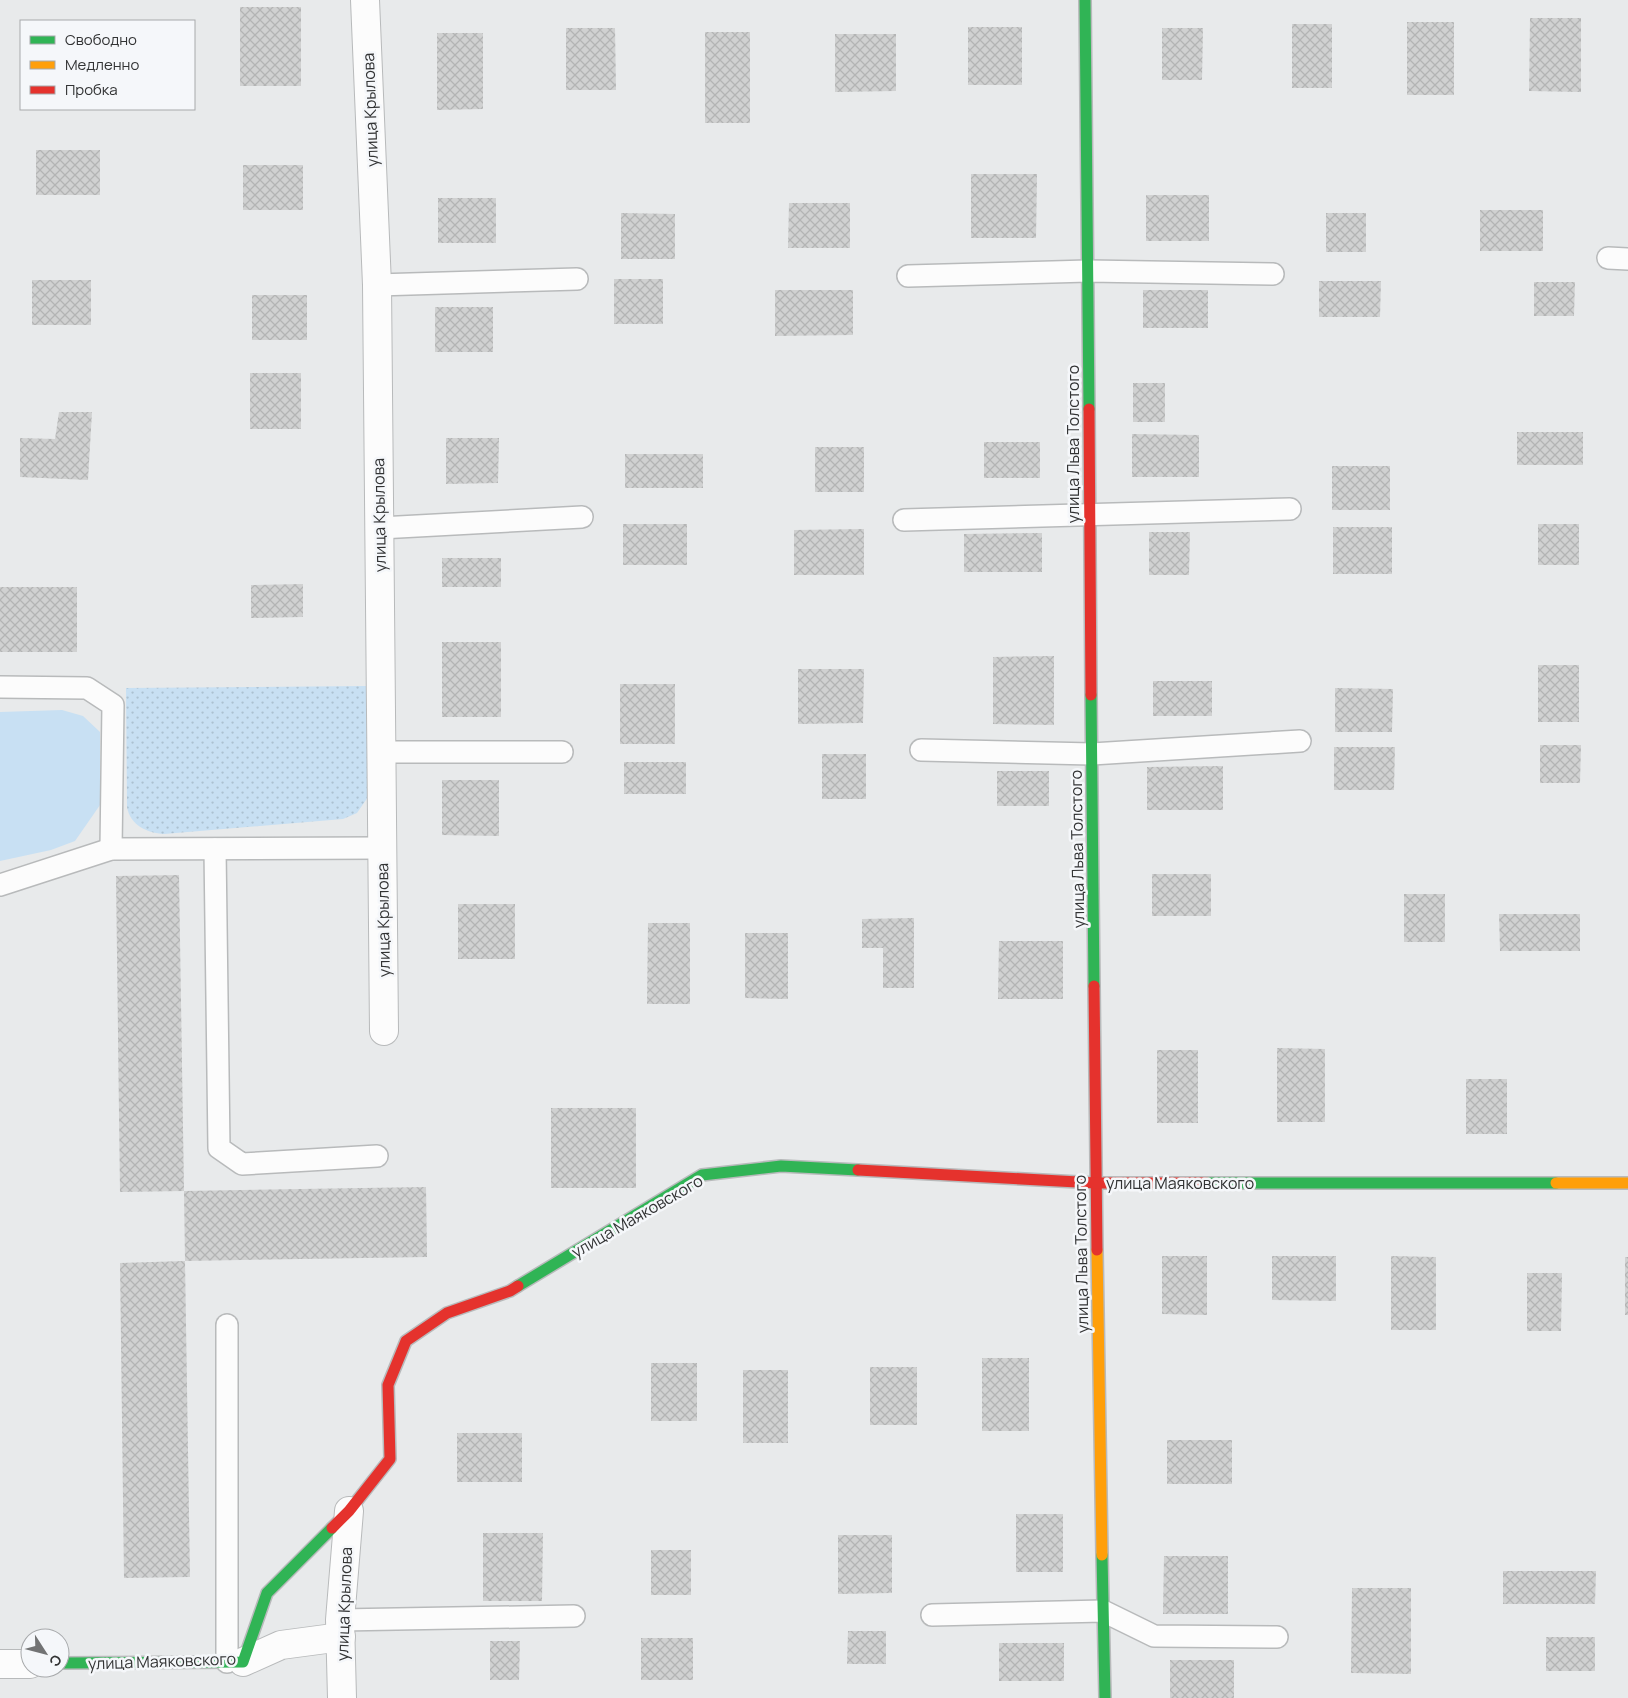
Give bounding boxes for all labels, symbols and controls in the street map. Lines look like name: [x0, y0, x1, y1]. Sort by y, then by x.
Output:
legend: [20, 20, 195, 110]
text: Свободно: [65, 29, 137, 50]
street label: улица Крылова: [357, 53, 383, 167]
text: Медленно: [65, 54, 139, 75]
text: Пробка: [65, 79, 118, 100]
street label: улица Льва Толстого: [1062, 365, 1084, 523]
street label: улица Крылова: [367, 458, 391, 572]
street label: улица Льва Толстого: [1065, 770, 1089, 928]
street label: улица Крылова: [371, 863, 395, 977]
street label: улица Маяковского: [567, 1169, 707, 1263]
street label: улица Маяковского: [1106, 1172, 1254, 1194]
street label: улица Льва Толстого: [1069, 1175, 1093, 1333]
street label: улица Крылова: [331, 1547, 357, 1661]
north arrow: [20, 1628, 70, 1678]
street label: улица Маяковского: [88, 1647, 236, 1675]
text: С: [45, 1651, 67, 1671]

